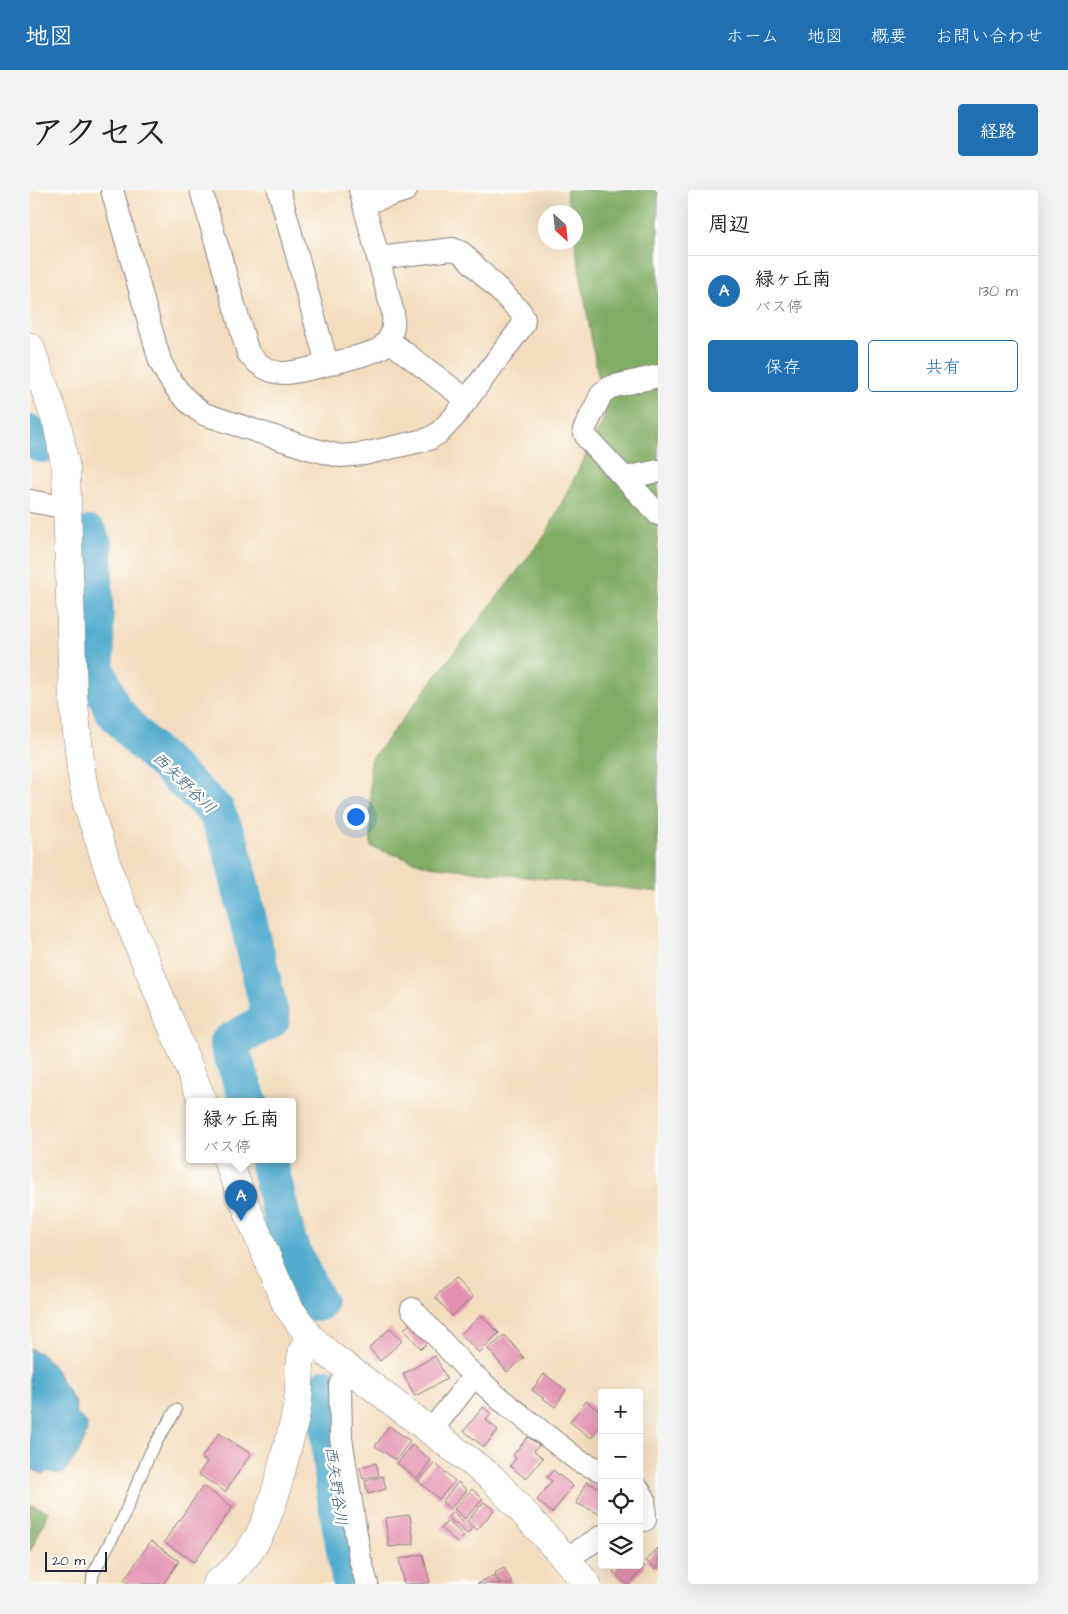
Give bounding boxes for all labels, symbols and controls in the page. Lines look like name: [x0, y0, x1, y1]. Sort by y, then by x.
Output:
text: 地図: [25, 20, 73, 54]
text: ホーム: [726, 24, 779, 49]
text: 地図: [807, 24, 843, 49]
text: 概要: [871, 24, 907, 49]
text: お問い合わせ: [935, 24, 1043, 49]
button: 経路: [958, 104, 1038, 156]
text: アクセス: [30, 109, 168, 158]
north arrow: [538, 205, 583, 250]
text: 周辺: [708, 210, 750, 239]
text: 緑ヶ丘南: [755, 266, 831, 293]
text: A: [719, 280, 729, 302]
text: 130 m: [979, 280, 1018, 302]
text: バス停: [755, 296, 803, 318]
button: 保存: [708, 340, 858, 392]
button: 共有: [868, 340, 1018, 392]
water label: 西矢野谷川: [148, 747, 220, 819]
your location: [343, 804, 369, 830]
popup: [186, 1098, 296, 1163]
text: 緑ヶ丘南: [203, 1106, 279, 1133]
text: バス停: [203, 1136, 251, 1158]
pin: A: [225, 1180, 257, 1221]
map controls: [598, 1389, 643, 1569]
button: +: [598, 1389, 643, 1434]
button: −: [598, 1434, 643, 1479]
water label: 西矢野谷川: [320, 1445, 352, 1527]
button: locate: [598, 1479, 643, 1524]
button: layers: [598, 1524, 643, 1569]
scale bar: [45, 1549, 108, 1572]
text: 20 m: [52, 1551, 85, 1571]

